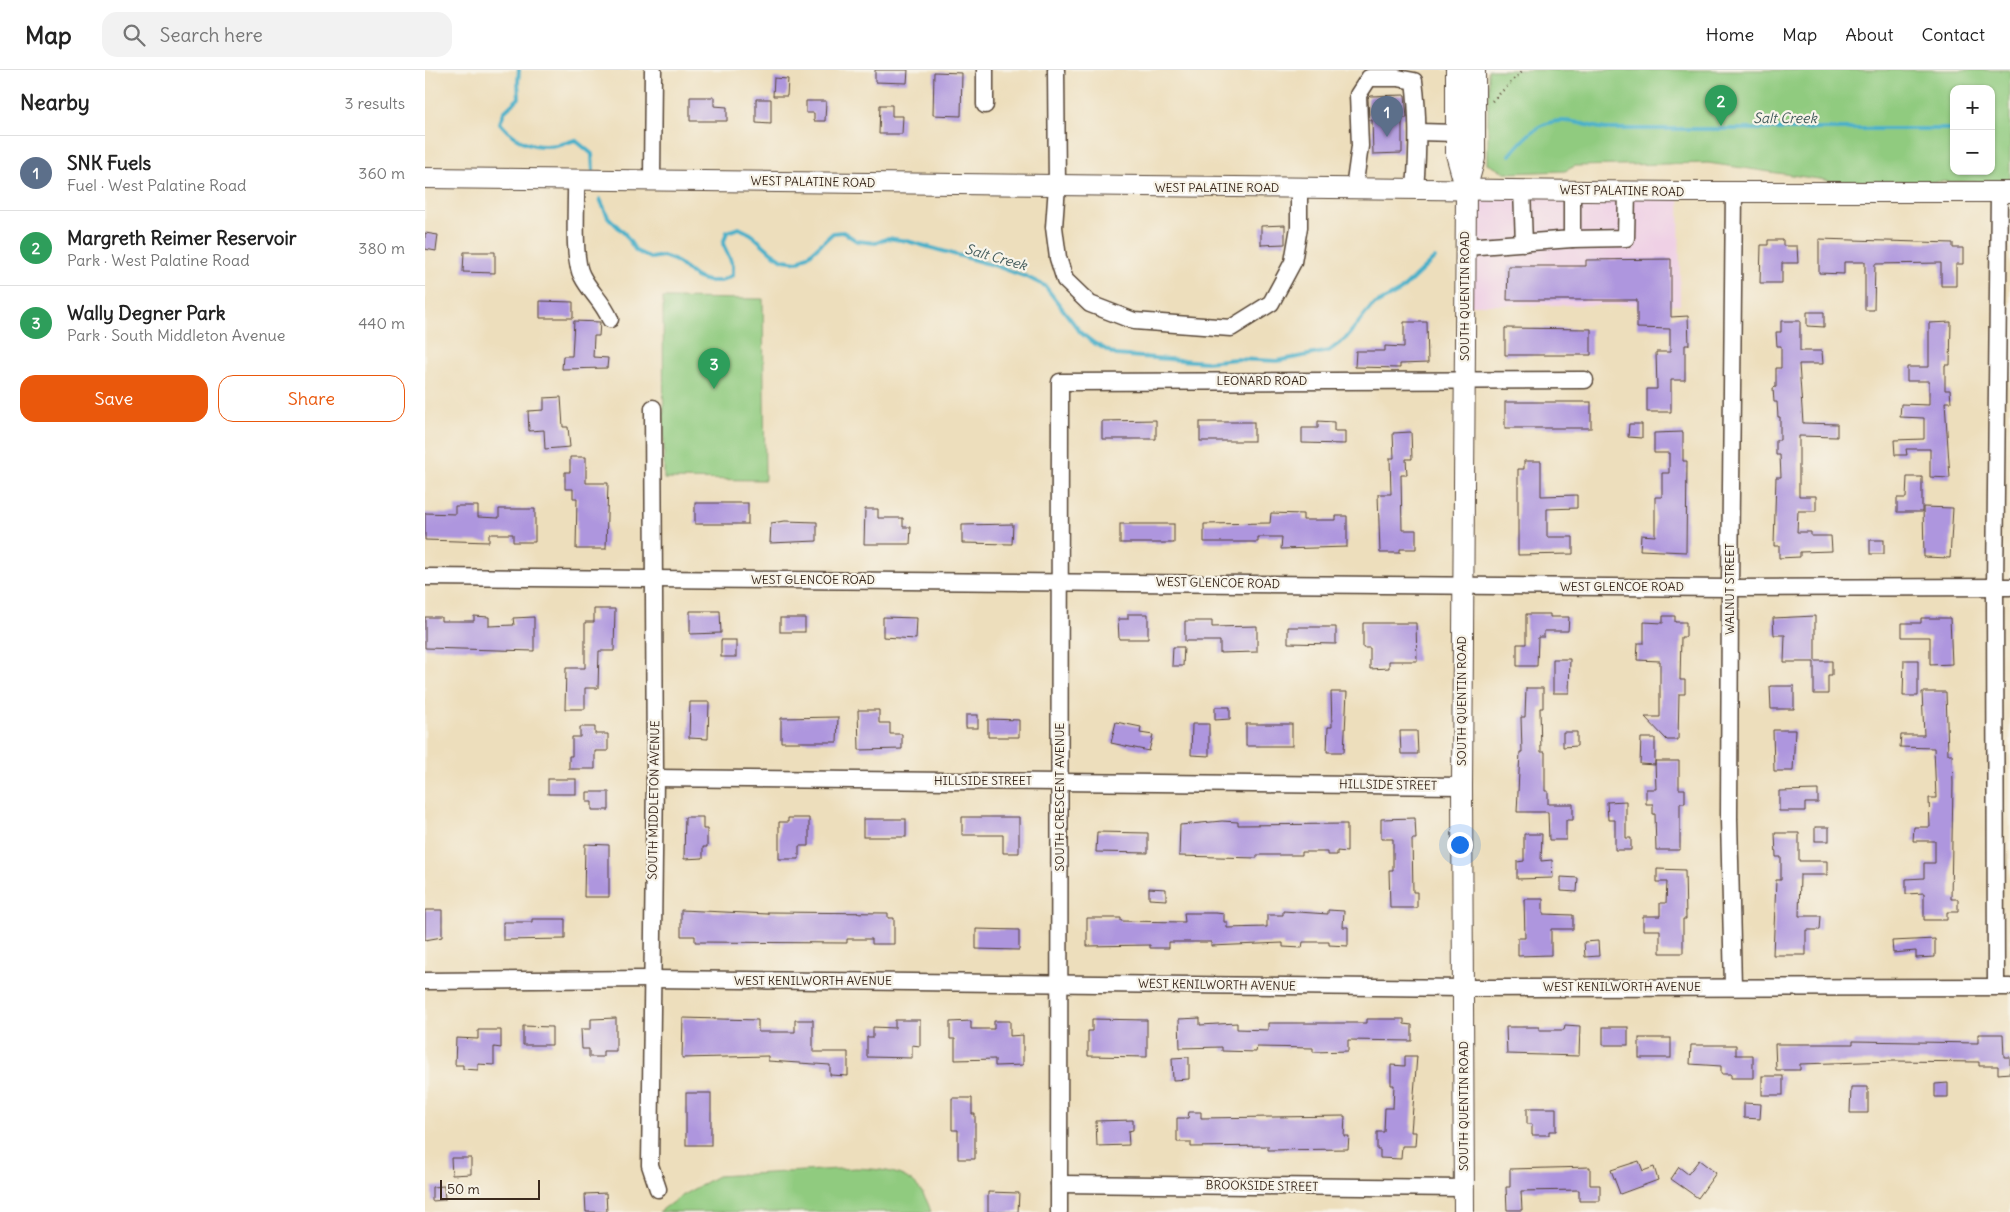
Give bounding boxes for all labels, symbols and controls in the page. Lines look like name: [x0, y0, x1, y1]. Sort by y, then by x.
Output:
search box: [102, 12, 452, 57]
text: Map: [25, 20, 72, 50]
icon: search: [120, 21, 148, 49]
text: Search here: [160, 23, 263, 47]
text: Home: [1706, 23, 1754, 46]
text: Map: [1782, 23, 1817, 46]
text: About: [1845, 23, 1893, 46]
text: Contact: [1921, 23, 1985, 46]
pin: 2: [1705, 85, 1737, 126]
map controls: [1950, 85, 1995, 175]
button: +: [1950, 85, 1995, 130]
text: Nearby: [20, 89, 90, 116]
text: 3 results: [345, 93, 405, 113]
pin: 1: [1371, 96, 1403, 137]
water label: Salt Creek: [1753, 109, 1818, 127]
button: −: [1950, 130, 1995, 175]
text: SNK Fuels: [67, 151, 151, 175]
text: 1: [33, 163, 39, 183]
text: 360 m: [358, 163, 405, 183]
street label: WEST PALATINE ROAD: [751, 173, 875, 190]
text: Fuel · West Palatine Road: [67, 175, 246, 195]
street label: WEST PALATINE ROAD: [1155, 180, 1279, 195]
street label: WEST PALATINE ROAD: [1560, 182, 1684, 199]
text: Margreth Reimer Reservoir: [67, 226, 296, 250]
street label: SOUTH QUENTIN ROAD: [1457, 231, 1472, 361]
text: 2: [32, 238, 40, 258]
text: 380 m: [358, 238, 405, 258]
water label: Salt Creek: [963, 240, 1030, 275]
text: Park · West Palatine Road: [67, 250, 250, 270]
text: Wally Degner Park: [67, 301, 225, 325]
text: 3: [31, 313, 41, 333]
text: 440 m: [358, 313, 405, 333]
text: Park · South Middleton Avenue: [67, 325, 286, 345]
pin: 3: [698, 348, 730, 389]
street label: LEONARD ROAD: [1217, 373, 1307, 388]
button: Save: [20, 375, 208, 422]
button: Share: [218, 375, 405, 422]
street label: WALNUT STREET: [1722, 543, 1737, 635]
street label: WEST GLENCOE ROAD: [751, 572, 875, 587]
street label: WEST GLENCOE ROAD: [1156, 574, 1280, 591]
street label: WEST GLENCOE ROAD: [1560, 579, 1684, 594]
street label: SOUTH QUENTIN ROAD: [1454, 636, 1469, 766]
street label: SOUTH MIDDLETON AVENUE: [645, 720, 662, 880]
street label: SOUTH CRESCENT AVENUE: [1052, 723, 1067, 871]
street label: HILLSIDE STREET: [934, 773, 1032, 788]
street label: HILLSIDE STREET: [1339, 776, 1437, 793]
your location: [1447, 832, 1473, 858]
street label: WEST KENILWORTH AVENUE: [734, 973, 892, 988]
street label: WEST KENILWORTH AVENUE: [1138, 976, 1296, 993]
street label: WEST KENILWORTH AVENUE: [1543, 979, 1701, 994]
street label: SOUTH QUENTIN ROAD: [1456, 1041, 1471, 1171]
scale bar: [440, 1177, 540, 1200]
street label: BROOKSIDE STREET: [1206, 1177, 1318, 1194]
text: 50 m: [447, 1180, 480, 1198]

